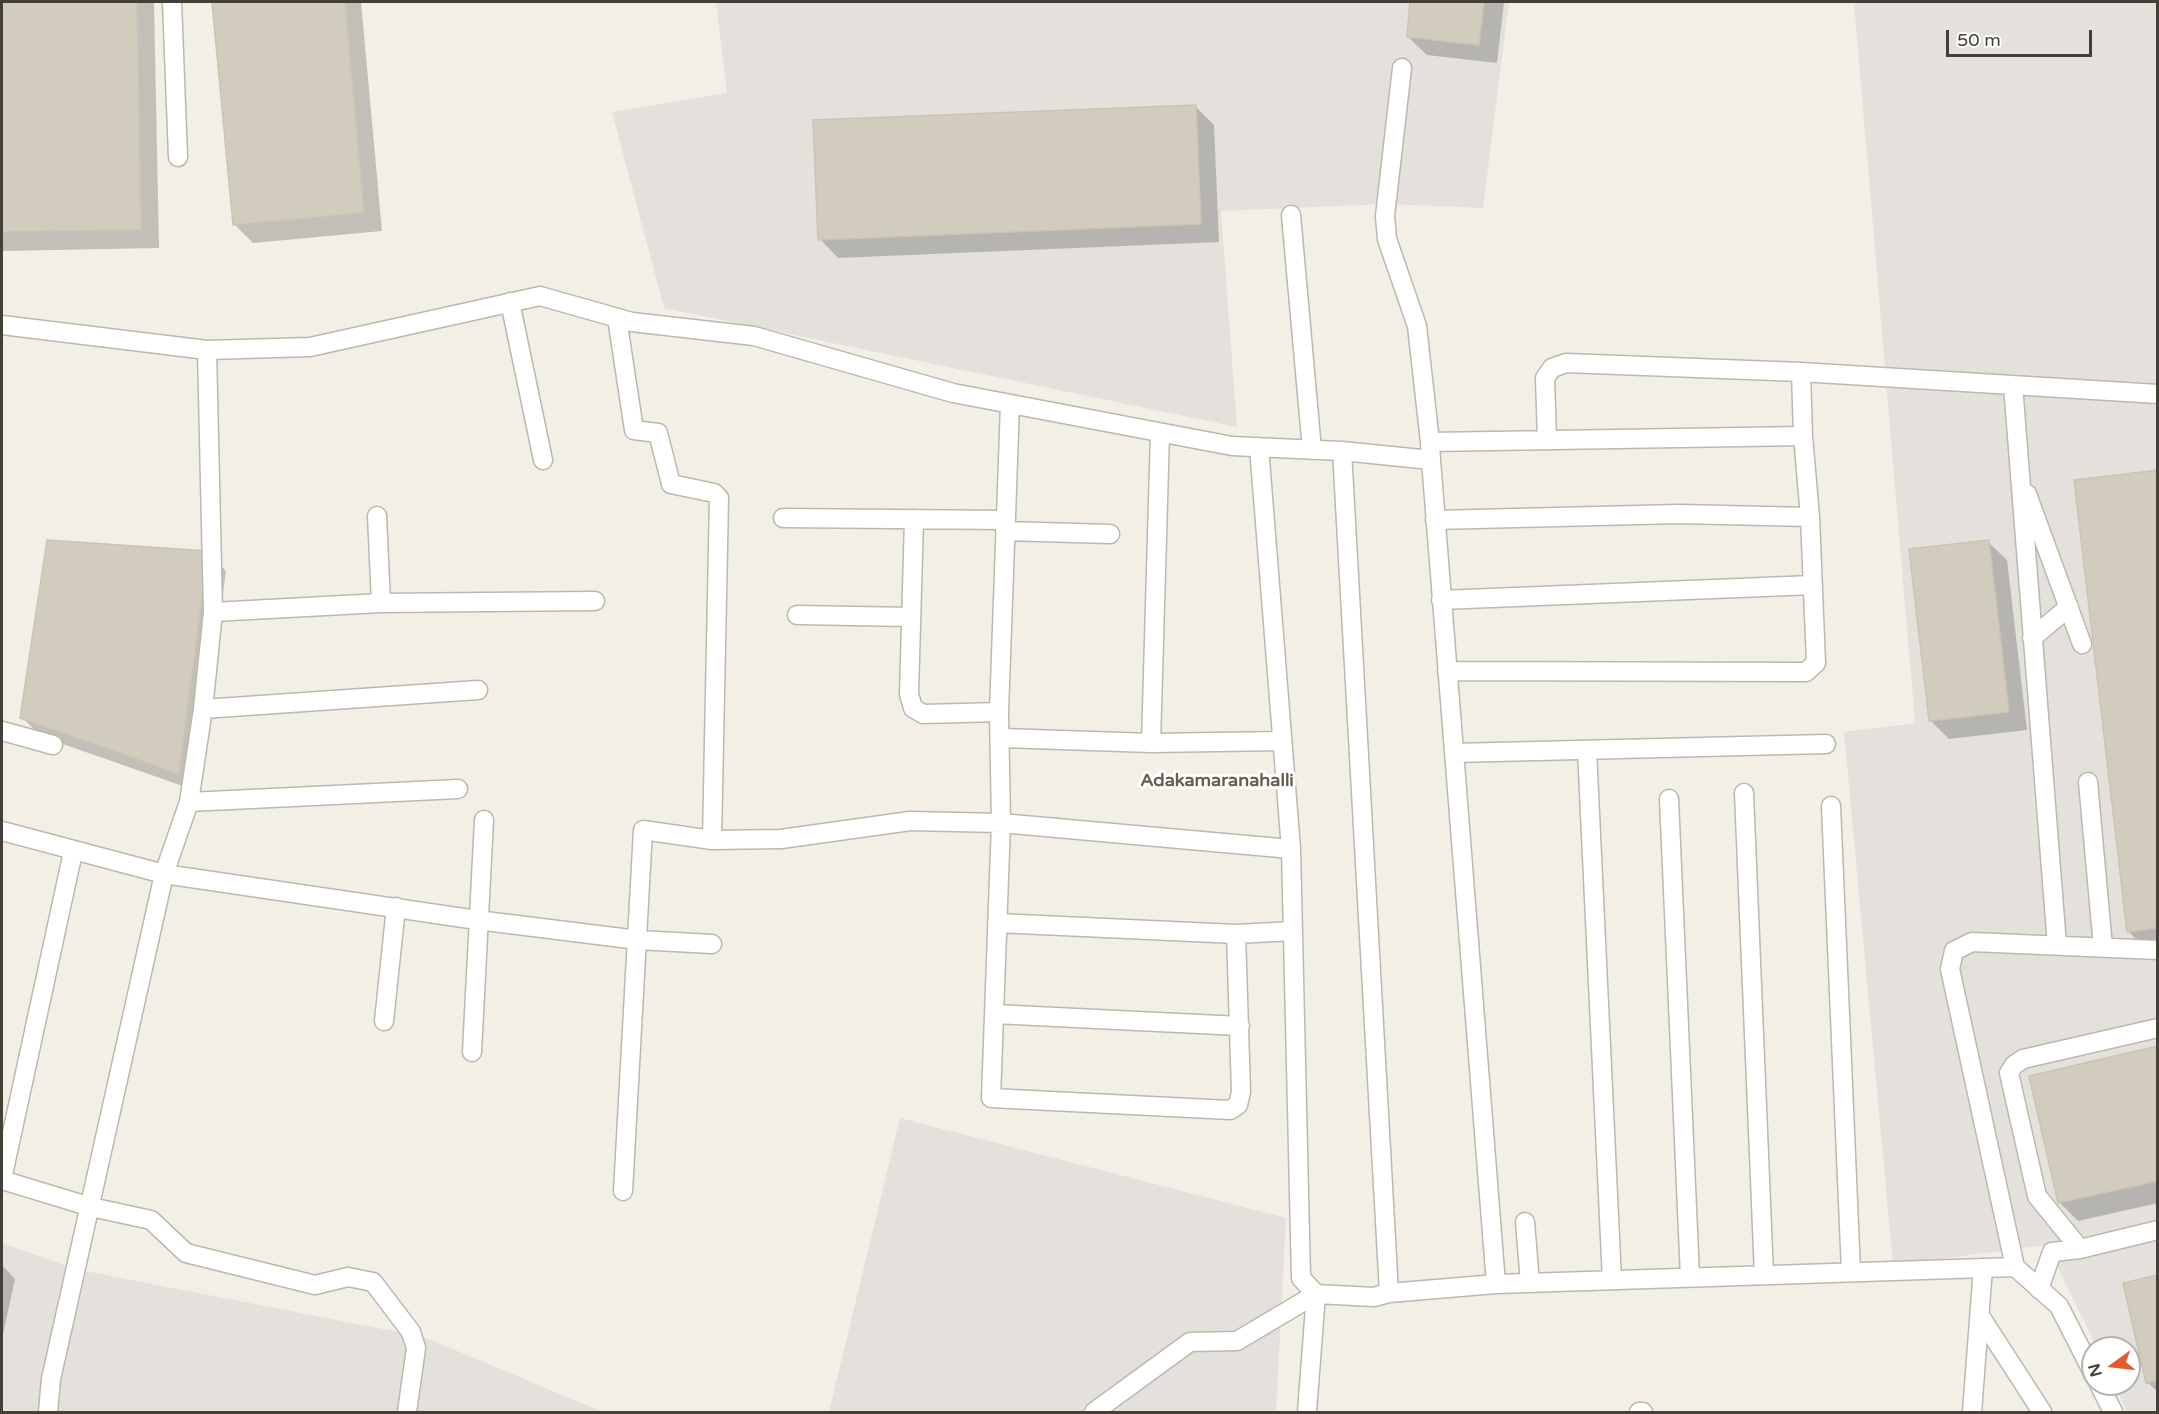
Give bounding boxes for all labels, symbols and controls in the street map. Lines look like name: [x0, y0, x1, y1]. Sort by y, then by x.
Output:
scale bar: [1949, 18, 2094, 56]
text: 50 m: [1957, 29, 2001, 51]
district label: Adakamaranahalli: [1140, 770, 1294, 792]
north arrow: [2081, 1336, 2141, 1396]
text: N: [2084, 1361, 2107, 1379]

